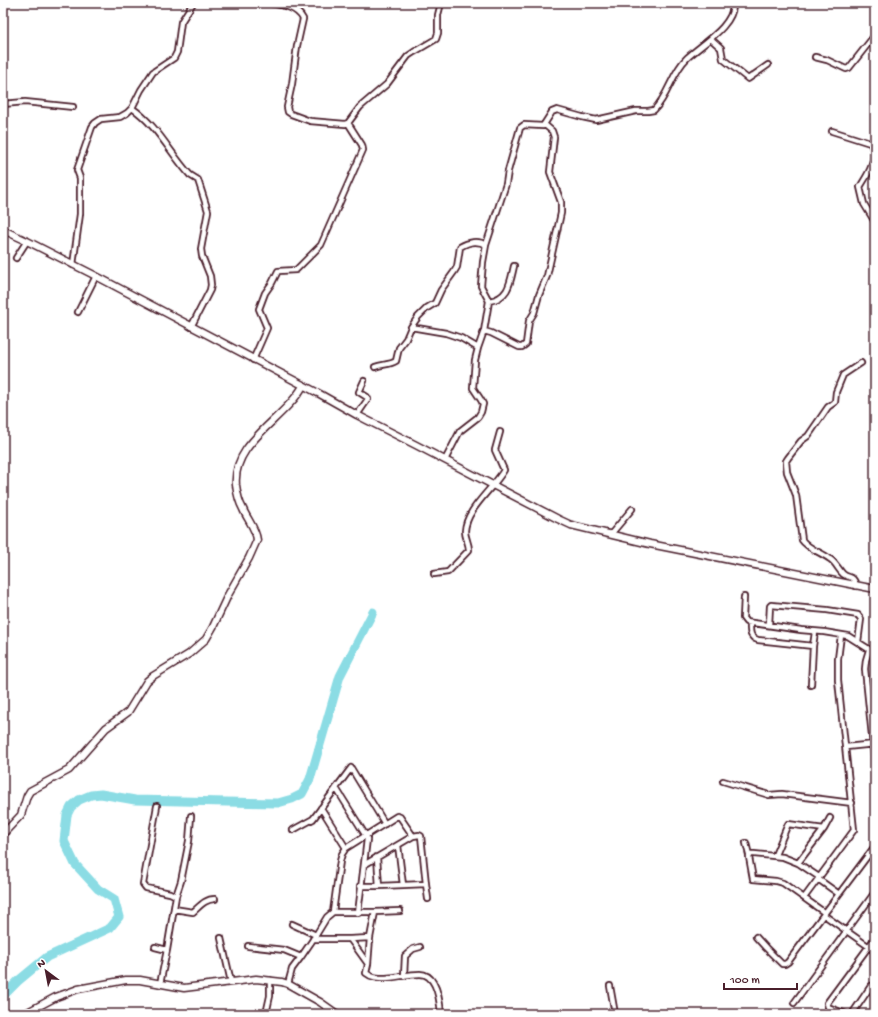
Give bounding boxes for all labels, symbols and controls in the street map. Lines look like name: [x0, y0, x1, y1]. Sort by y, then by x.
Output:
north arrow: [26, 951, 66, 991]
text: N: [36, 957, 48, 971]
scale bar: [724, 965, 797, 991]
text: 100 m: [729, 974, 760, 988]

